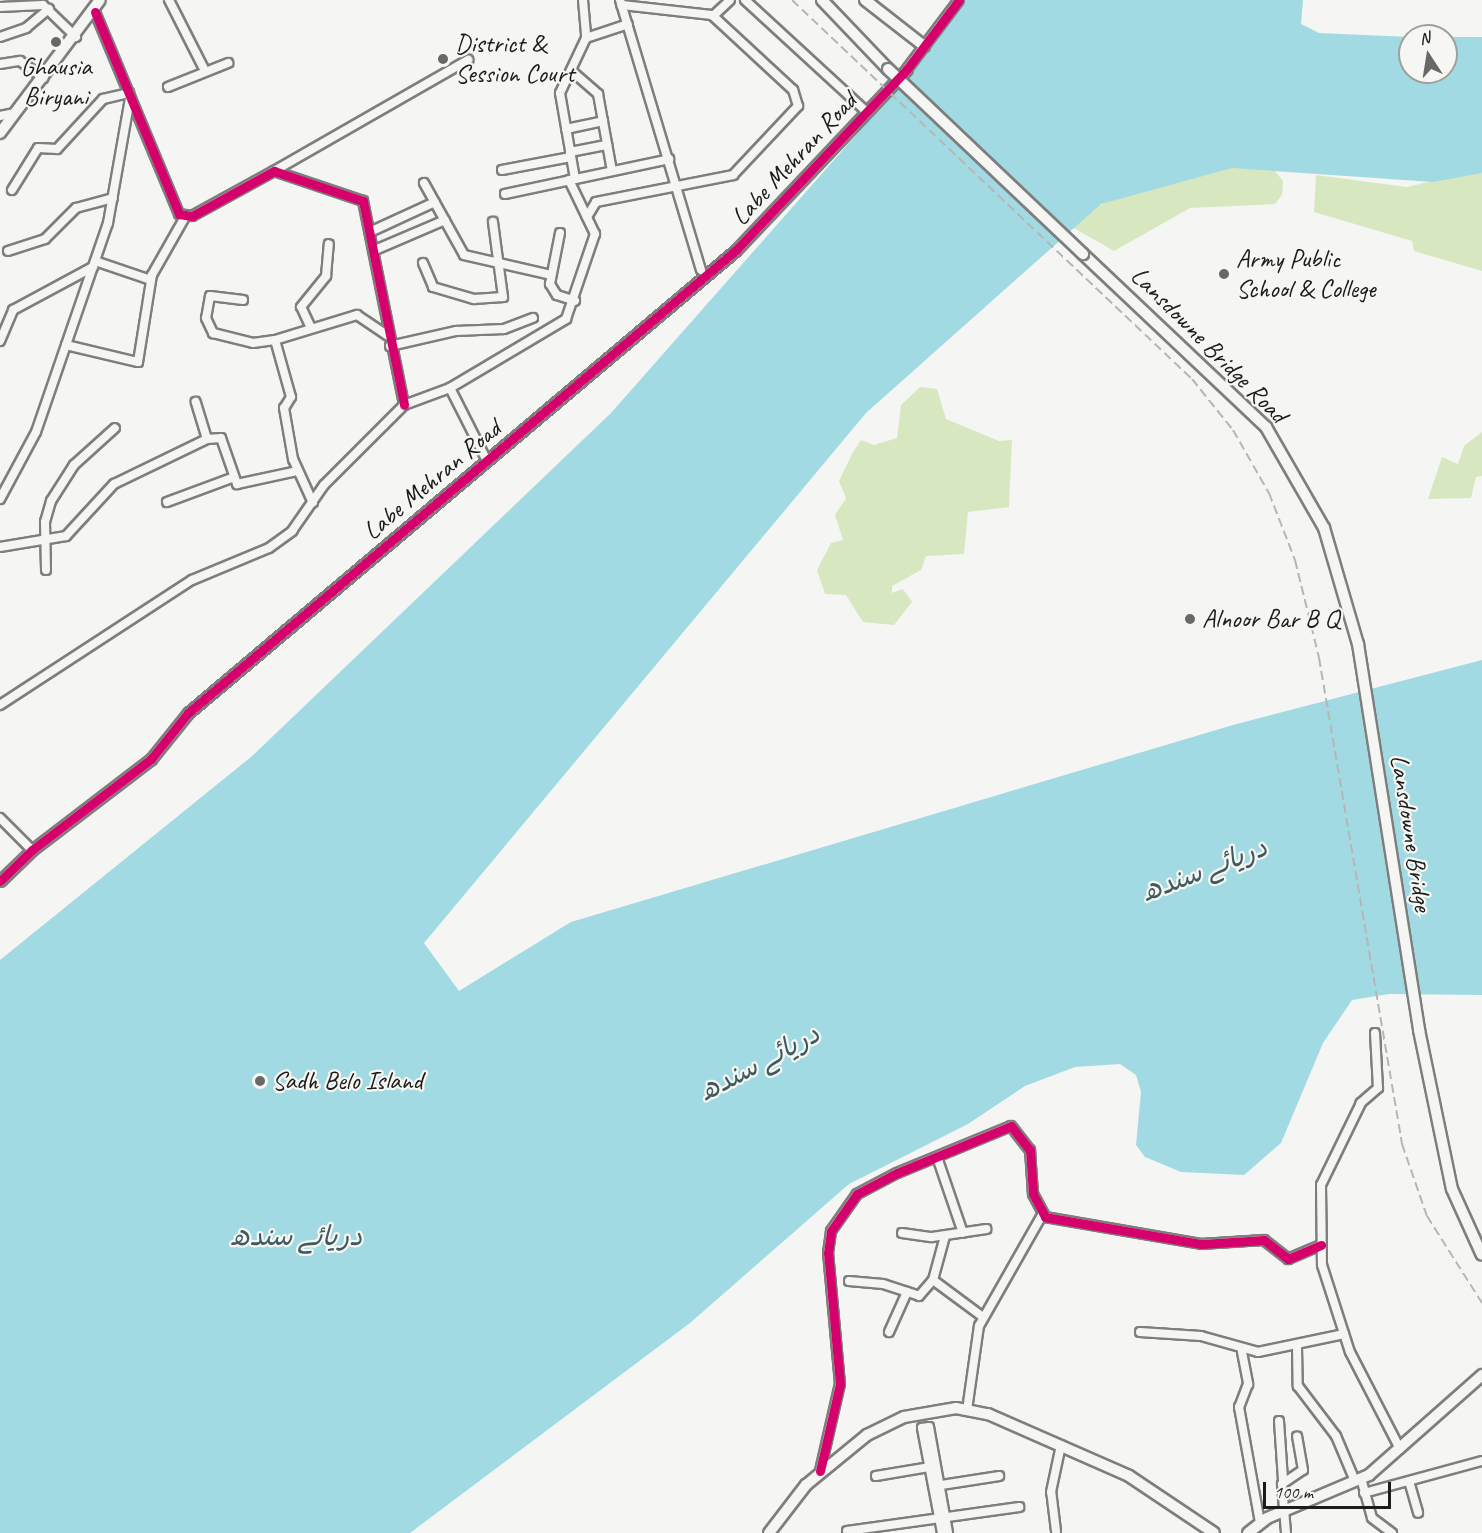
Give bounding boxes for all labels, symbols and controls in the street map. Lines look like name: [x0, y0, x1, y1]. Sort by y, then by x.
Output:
north arrow: [1398, 24, 1458, 84]
place label: District & Session Court: [455, 28, 574, 89]
text: N: [1418, 28, 1432, 49]
marker: Ghausia Biryani: [49, 35, 63, 49]
place label: Ghausia Biryani: [20, 51, 92, 112]
marker: District & Session Court: [436, 52, 450, 66]
street label: Labe Mehran Road: [725, 87, 863, 231]
place label: Army Public School & College: [1236, 243, 1376, 304]
street label: Lansdowne Bridge Road: [1124, 260, 1294, 430]
marker: Army Public School & College: [1217, 267, 1231, 281]
street label: Labe Mehran Road: [357, 414, 507, 546]
place label: Alnoor Bar B Q: [1202, 603, 1339, 635]
marker: Alnoor Bar B Q: [1183, 612, 1197, 626]
street label: Lansdowne Bridge: [1383, 753, 1439, 913]
water label: دریائے سندھ: [1136, 831, 1272, 909]
water label: دریائے سندھ: [693, 1018, 825, 1108]
place label: Sadh Belo Island: [272, 1065, 423, 1097]
marker: Sadh Belo Island: [253, 1074, 267, 1088]
water label: دریائے سندھ: [230, 1221, 362, 1253]
scale bar: [1266, 1470, 1394, 1508]
text: 100 m: [1274, 1481, 1313, 1503]

